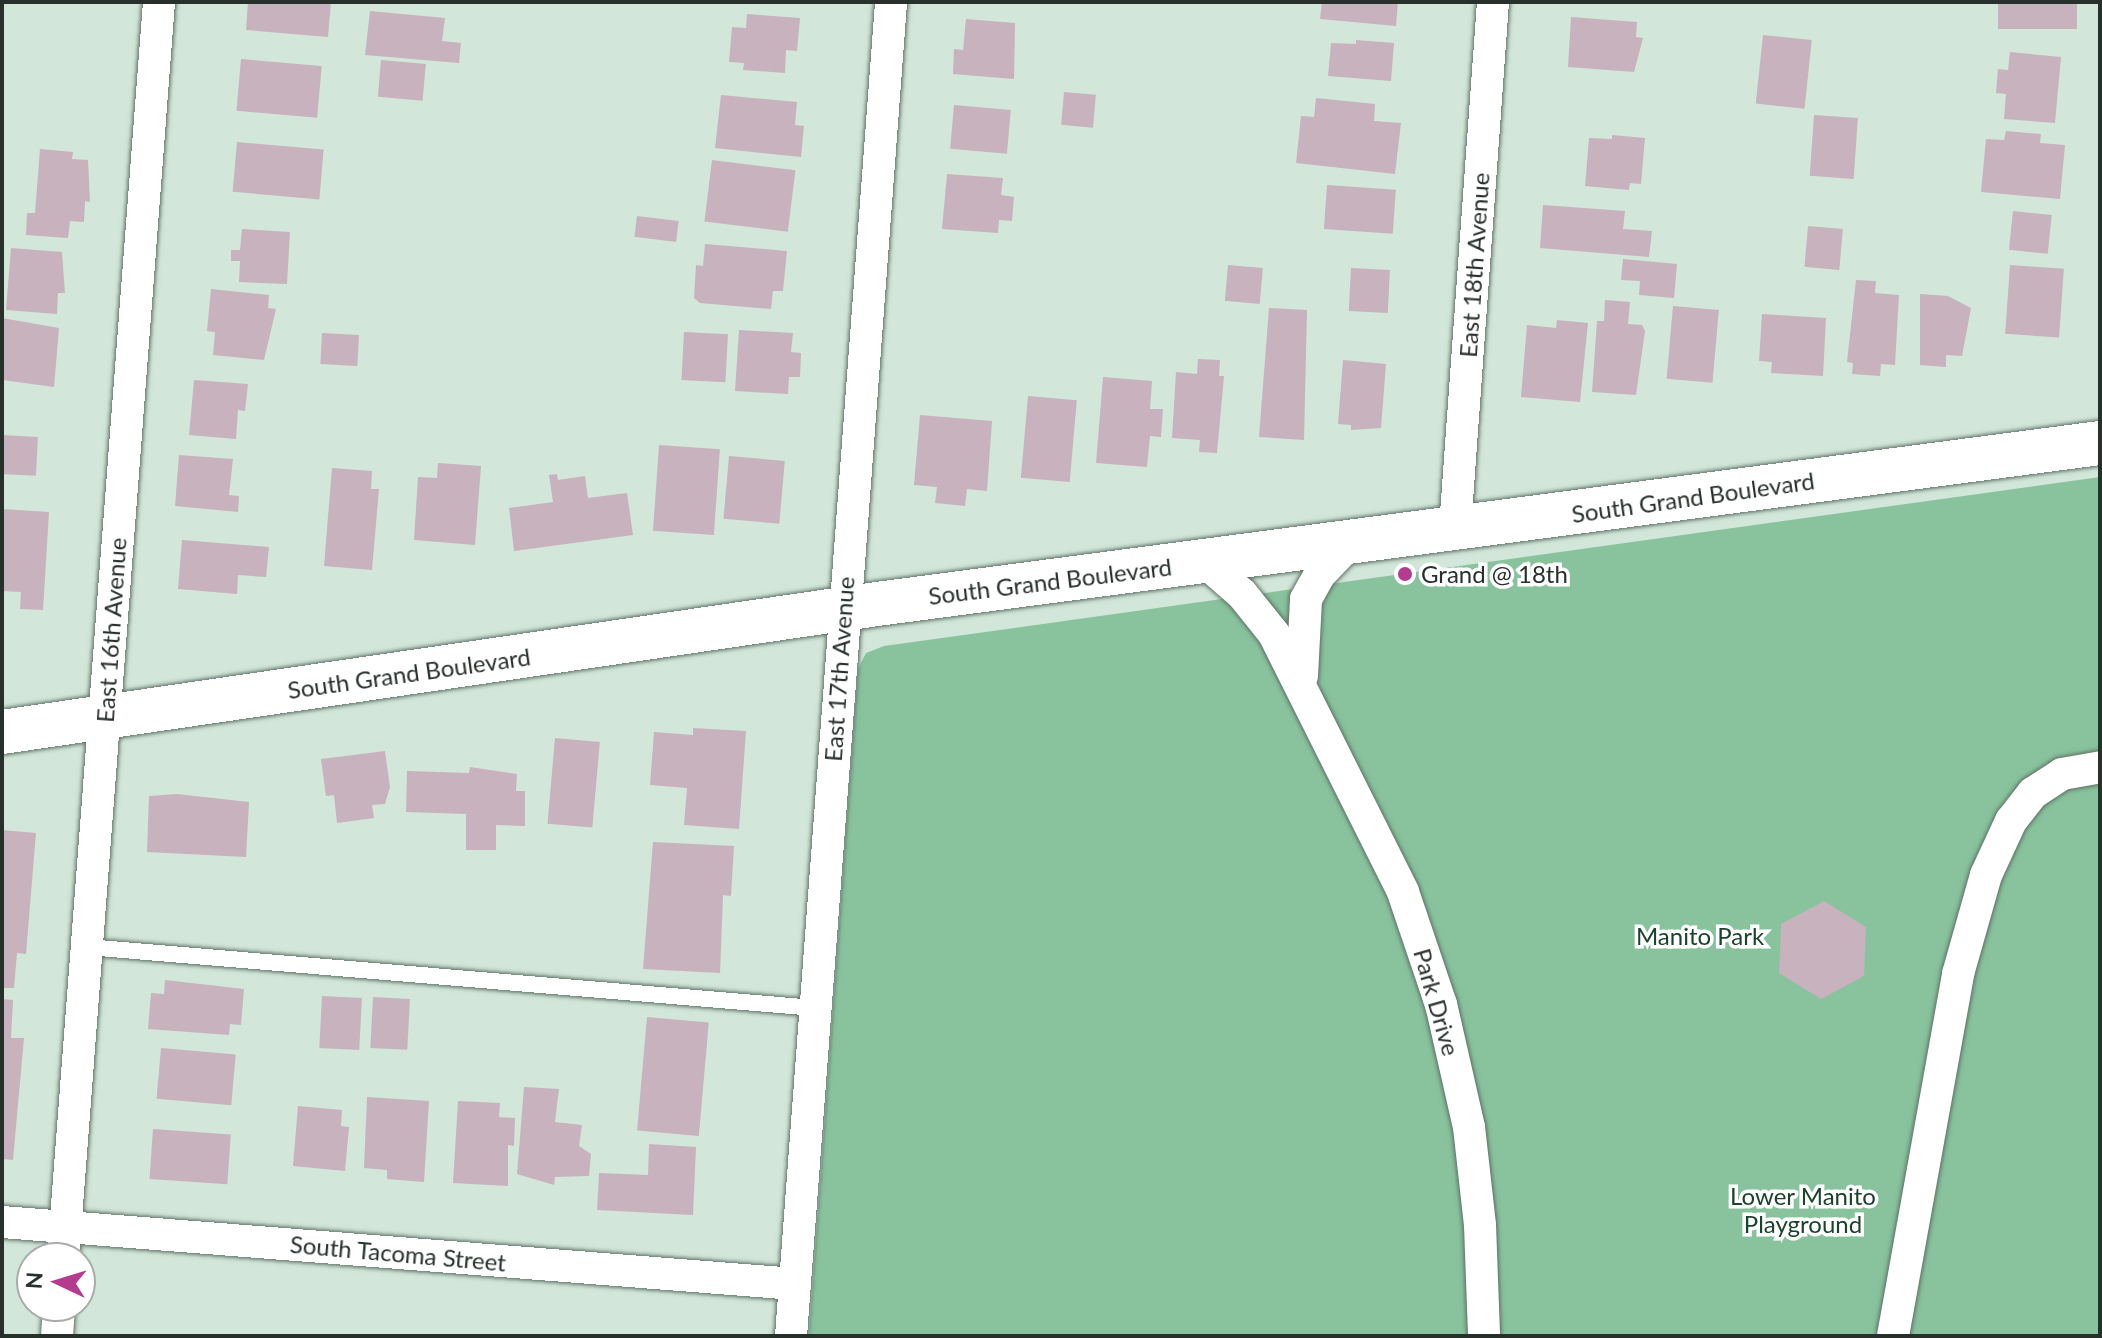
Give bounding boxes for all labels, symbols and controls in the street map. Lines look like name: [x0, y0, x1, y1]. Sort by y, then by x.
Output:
street label: East 18th Avenue: [1453, 171, 1495, 359]
street label: South Grand Boulevard: [1570, 466, 1816, 528]
street label: East 16th Avenue: [90, 536, 132, 724]
street label: South Grand Boulevard: [927, 552, 1173, 610]
place label: Grand @ 18th: [1421, 560, 1568, 588]
marker: Grand @ 18th: [1396, 565, 1414, 583]
street label: East 17th Avenue: [818, 575, 860, 763]
street label: South Grand Boulevard: [286, 642, 532, 704]
park label: Manito Park: [1636, 922, 1764, 950]
street label: Park Drive: [1408, 945, 1466, 1059]
park label: Lower Manito Playground: [1730, 1182, 1876, 1238]
street label: South Tacoma Street: [289, 1229, 507, 1277]
north arrow: [16, 1242, 96, 1322]
text: N: [19, 1271, 48, 1290]

